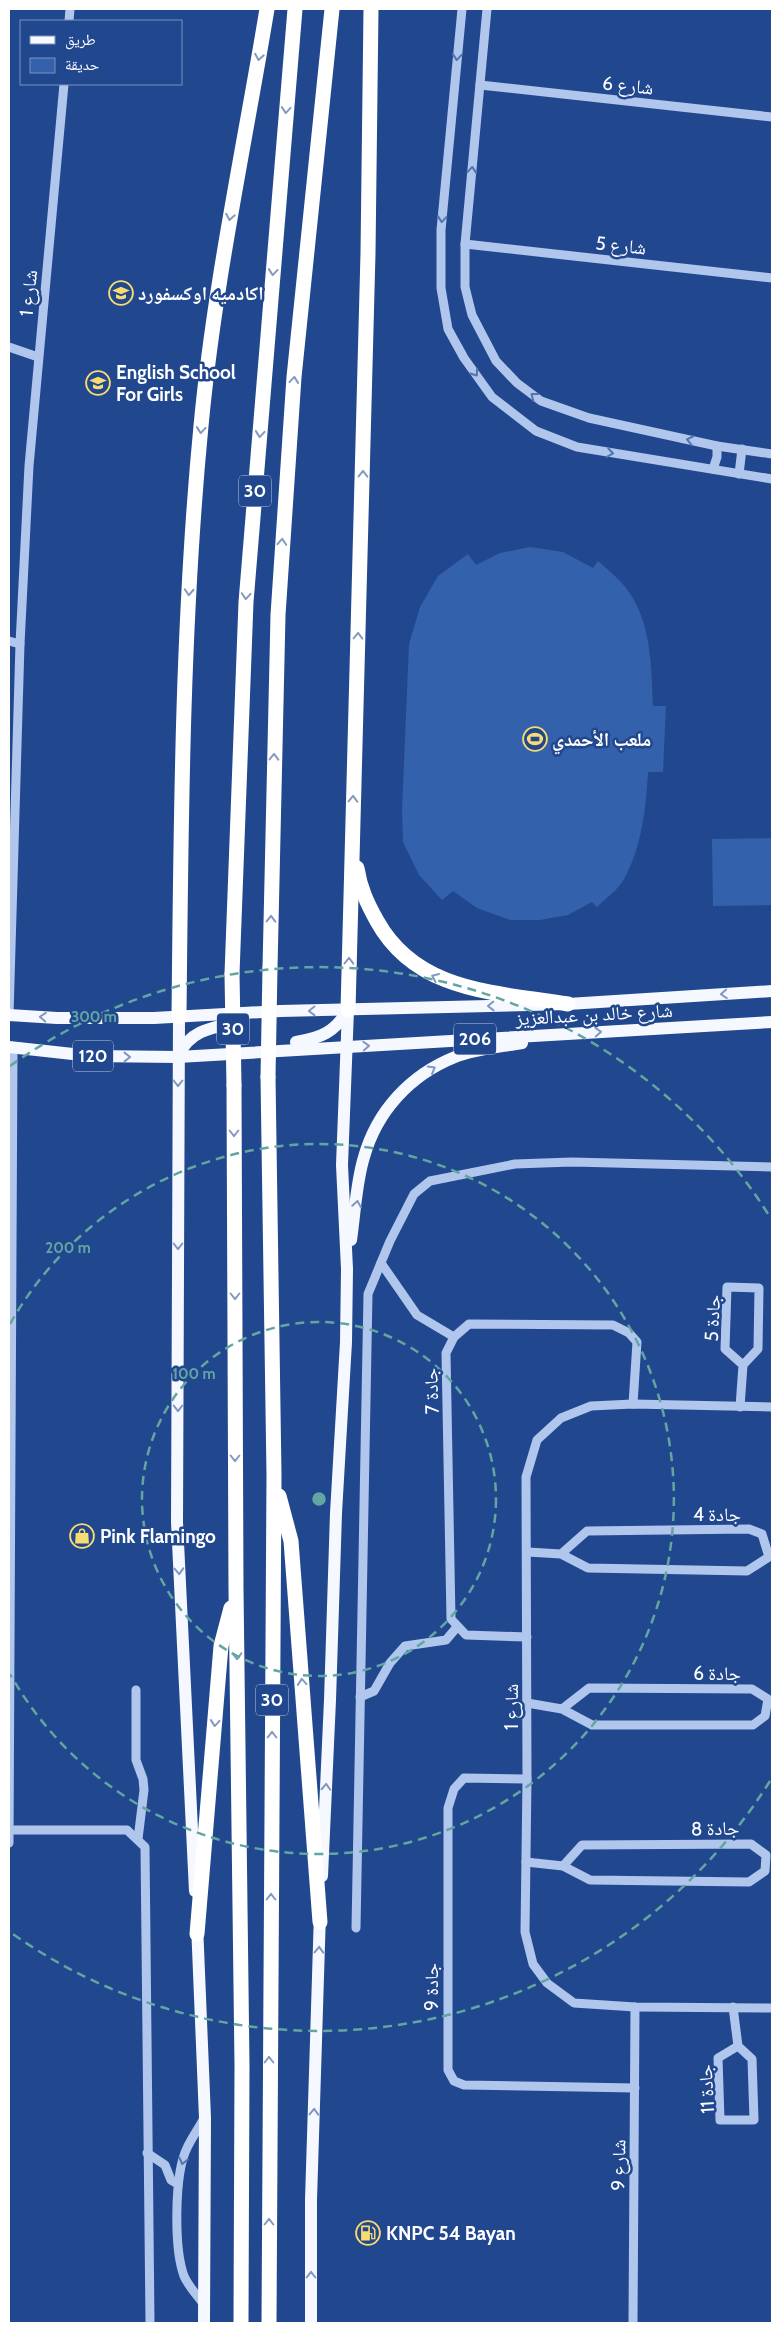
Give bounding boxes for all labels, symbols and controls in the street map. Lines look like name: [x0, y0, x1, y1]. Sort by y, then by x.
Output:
legend: [20, 20, 182, 85]
text: طريق: [65, 31, 96, 50]
one-way arrow: [255, 52, 265, 61]
one-way arrow: [452, 54, 463, 62]
text: حديقة: [65, 56, 100, 74]
street label: شارع 6: [601, 71, 655, 100]
one-way arrow: [281, 106, 292, 114]
one-way arrow: [466, 166, 477, 174]
one-way arrow: [225, 212, 235, 221]
one-way arrow: [437, 215, 448, 223]
street label: شارع 5: [595, 231, 647, 260]
one-way arrow: [268, 268, 279, 276]
street label: شارع 1: [15, 269, 42, 317]
school or university icon: اكادميه اوكسفورد: [108, 280, 134, 306]
place label: اكادميه اوكسفورد: [138, 282, 264, 305]
place label: English School For Girls: [116, 361, 236, 406]
one-way arrow: [469, 368, 478, 377]
school or university icon: English School For Girls: [85, 370, 111, 396]
one-way arrow: [288, 376, 299, 384]
one-way arrow: [530, 393, 540, 402]
one-way arrow: [195, 426, 206, 434]
one-way arrow: [254, 430, 265, 438]
one-way arrow: [685, 435, 694, 446]
one-way arrow: [606, 447, 614, 457]
one-way arrow: [358, 469, 368, 477]
road number: 30: [239, 476, 271, 506]
one-way arrow: [277, 538, 288, 546]
one-way arrow: [183, 588, 194, 596]
one-way arrow: [241, 592, 252, 600]
one-way arrow: [353, 632, 363, 640]
sports icon: ملعب الأحمدي: [522, 726, 548, 752]
place label: ملعب الأحمدي: [552, 728, 651, 755]
one-way arrow: [269, 753, 280, 761]
one-way arrow: [347, 794, 358, 802]
one-way arrow: [265, 915, 276, 923]
one-way arrow: [344, 957, 354, 964]
one-way arrow: [431, 972, 440, 983]
one-way arrow: [719, 989, 727, 1000]
street label: شارع خالد بن عبدالعزيز: [514, 999, 673, 1030]
one-way arrow: [487, 1001, 495, 1011]
one-way arrow: [307, 1005, 315, 1016]
text: 300 m: [71, 1008, 117, 1026]
one-way arrow: [39, 1011, 47, 1022]
road number: 30: [217, 1014, 249, 1044]
road number: 206: [454, 1024, 496, 1054]
one-way arrow: [594, 1027, 602, 1038]
road number: 120: [73, 1040, 113, 1072]
one-way arrow: [362, 1040, 370, 1051]
one-way arrow: [124, 1052, 131, 1062]
one-way arrow: [427, 1065, 436, 1075]
one-way arrow: [173, 1080, 183, 1087]
one-way arrow: [229, 1130, 239, 1138]
one-way arrow: [351, 1200, 361, 1208]
text: 200 m: [45, 1239, 91, 1257]
one-way arrow: [173, 1242, 183, 1250]
one-way arrow: [230, 1292, 240, 1300]
street label: جادة 5: [700, 1294, 725, 1342]
text: 100 m: [172, 1365, 216, 1383]
street label: جادة 7: [419, 1367, 444, 1415]
one-way arrow: [173, 1404, 183, 1412]
one-way arrow: [230, 1455, 240, 1463]
centre of rings: [310, 1490, 328, 1508]
street label: جادة 4: [693, 1503, 741, 1526]
shop icon: Pink Flamingo: [69, 1523, 95, 1549]
place label: Pink Flamingo: [100, 1525, 216, 1548]
one-way arrow: [174, 1567, 185, 1575]
one-way arrow: [232, 1652, 242, 1660]
street label: جادة 6: [693, 1662, 741, 1685]
one-way arrow: [297, 1677, 308, 1685]
road number: 30: [256, 1684, 288, 1716]
street label: شارع 1: [500, 1684, 523, 1730]
one-way arrow: [210, 1720, 221, 1728]
one-way arrow: [267, 1730, 277, 1738]
one-way arrow: [321, 1783, 332, 1791]
street label: جادة 8: [691, 1817, 739, 1840]
one-way arrow: [266, 1893, 276, 1900]
one-way arrow: [313, 1945, 324, 1953]
street label: جادة 9: [420, 1963, 443, 2011]
one-way arrow: [264, 2055, 274, 2063]
street label: جادة 11: [694, 2064, 719, 2114]
one-way arrow: [308, 2108, 319, 2116]
street label: شارع 9: [607, 2139, 630, 2191]
one-way arrow: [178, 2157, 189, 2166]
one-way arrow: [264, 2218, 274, 2226]
fuel station icon: KNPC 54 Bayan: [355, 2220, 381, 2246]
place label: KNPC 54 Bayan: [386, 2222, 516, 2245]
one-way arrow: [306, 2270, 316, 2278]

